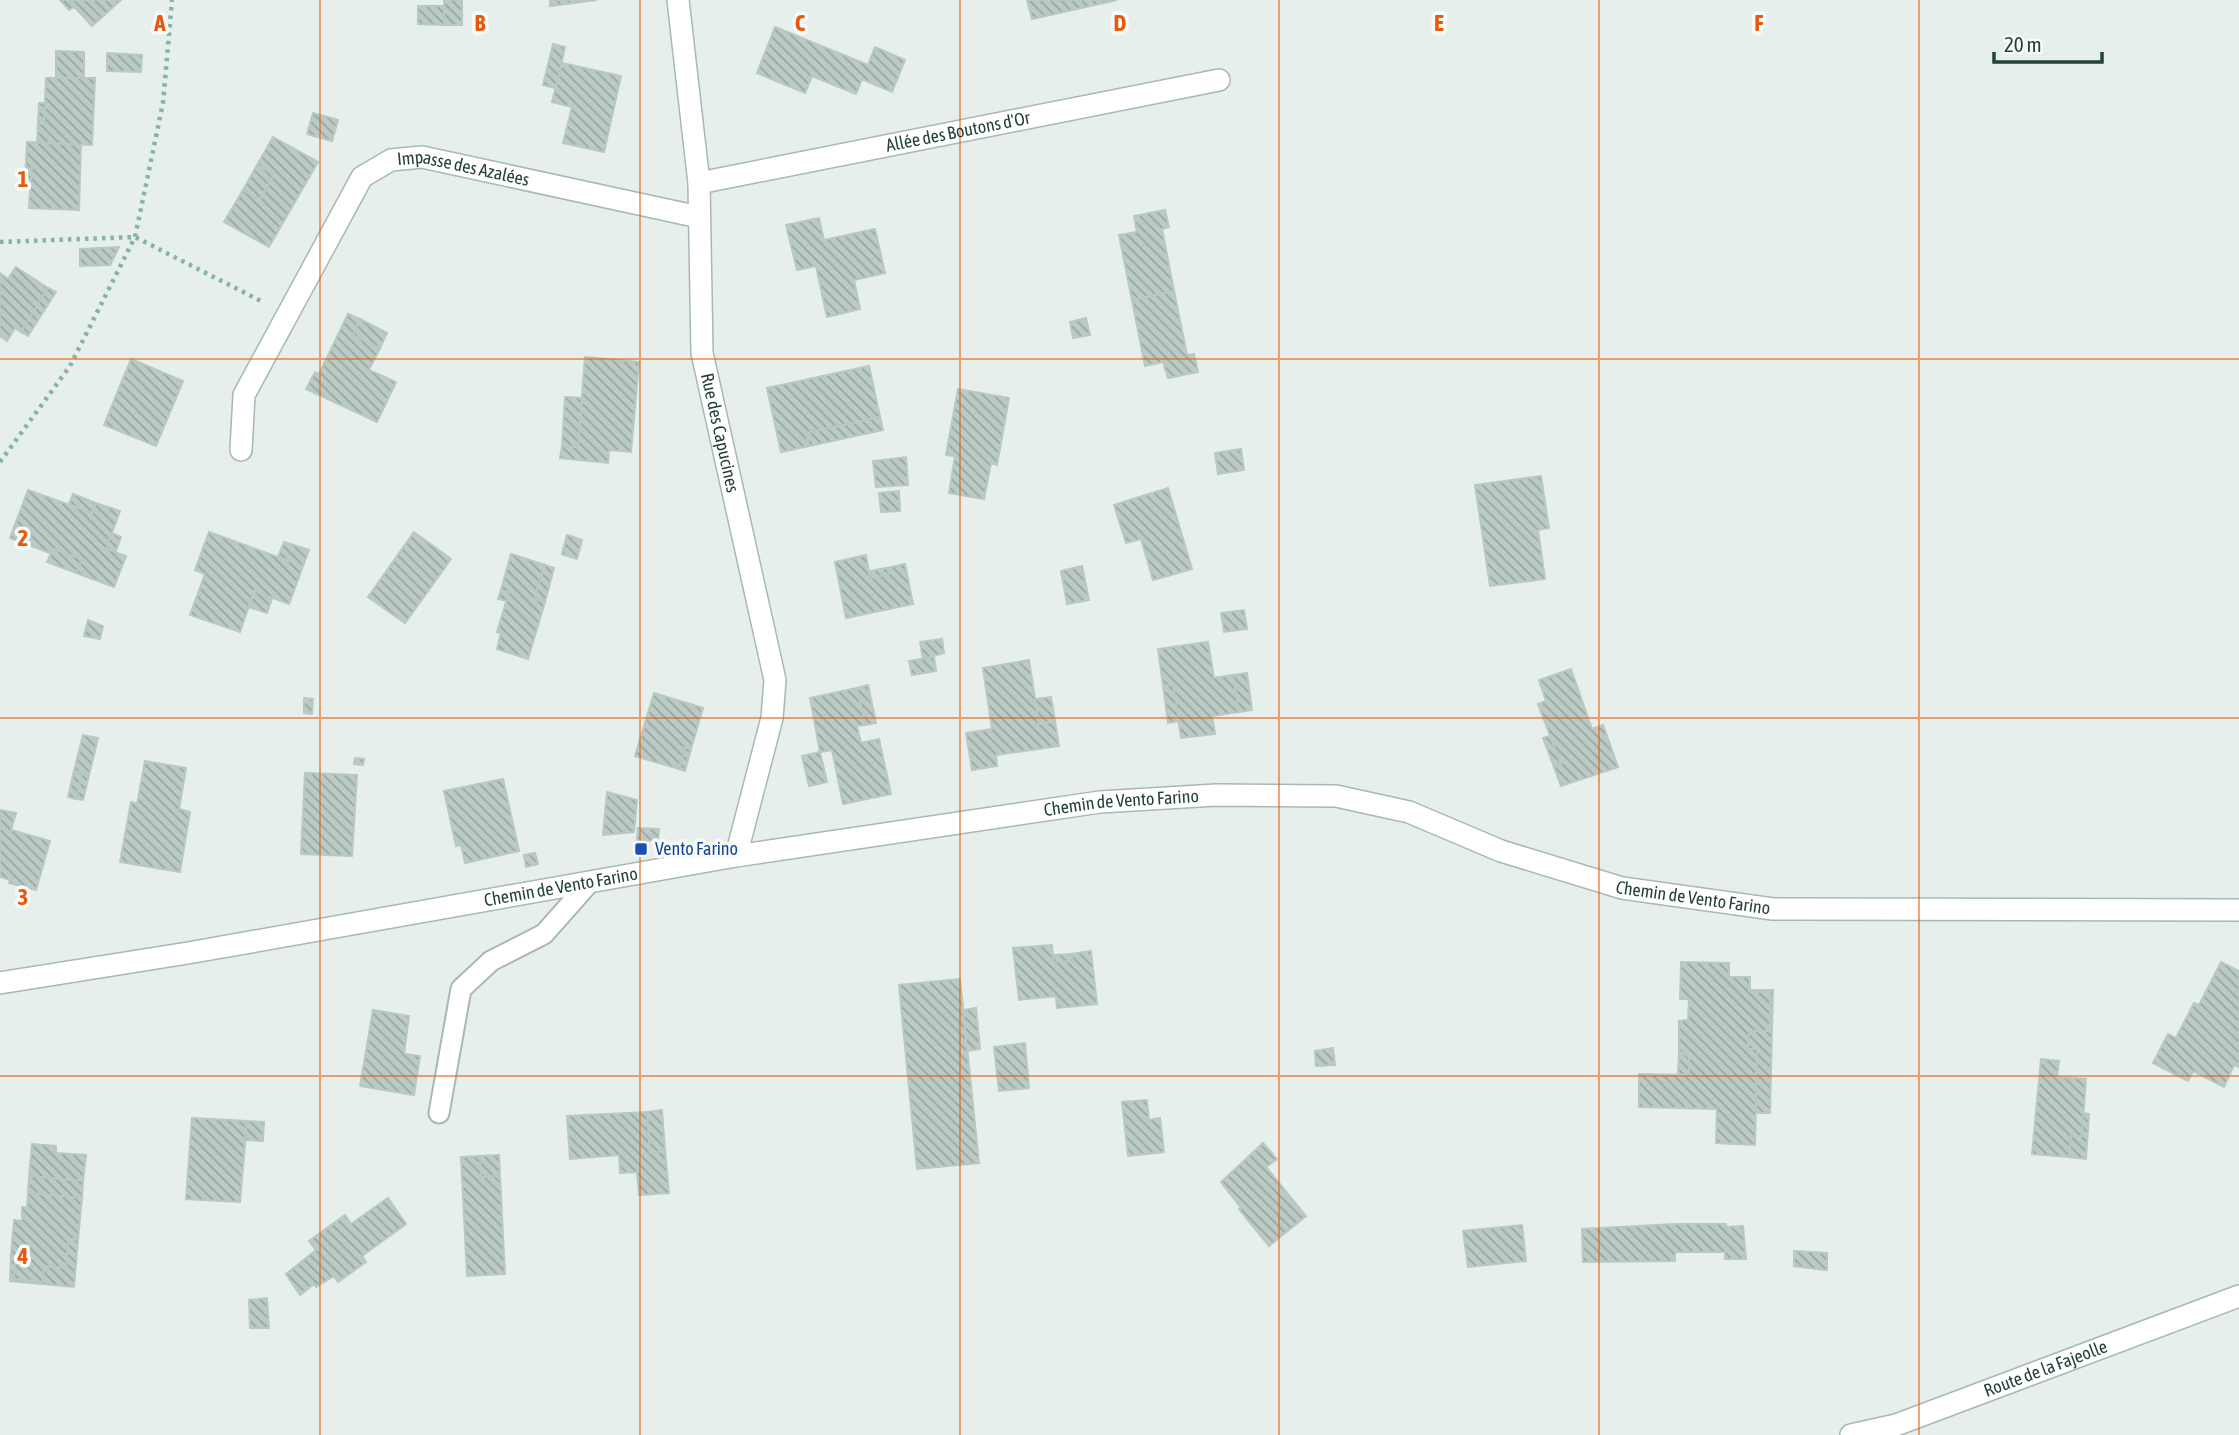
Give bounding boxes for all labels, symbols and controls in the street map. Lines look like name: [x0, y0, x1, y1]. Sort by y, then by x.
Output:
text: A: [153, 10, 166, 36]
text: B: [475, 10, 486, 36]
text: C: [795, 10, 806, 36]
text: D: [1114, 10, 1127, 36]
text: E: [1434, 10, 1444, 36]
text: F: [1754, 10, 1764, 36]
scale bar: [1994, 21, 2102, 65]
text: 20 m: [2004, 32, 2042, 56]
street label: Allée des Boutons d'Or: [884, 107, 1032, 156]
street label: Impasse des Azalées: [396, 146, 531, 190]
text: 1: [18, 166, 29, 192]
street label: Rue des Capucines: [697, 371, 744, 494]
text: 2: [18, 525, 28, 551]
street label: Chemin de Vento Farino: [1042, 785, 1199, 820]
place label: Vento Farino: [655, 838, 738, 859]
marker: Vento Farino: [633, 841, 649, 857]
street label: Chemin de Vento Farino: [482, 863, 639, 910]
street label: Chemin de Vento Farino: [1613, 876, 1772, 919]
text: 3: [18, 884, 28, 910]
text: 4: [17, 1243, 29, 1269]
street label: Route de la Fajeolle: [1981, 1335, 2110, 1401]

